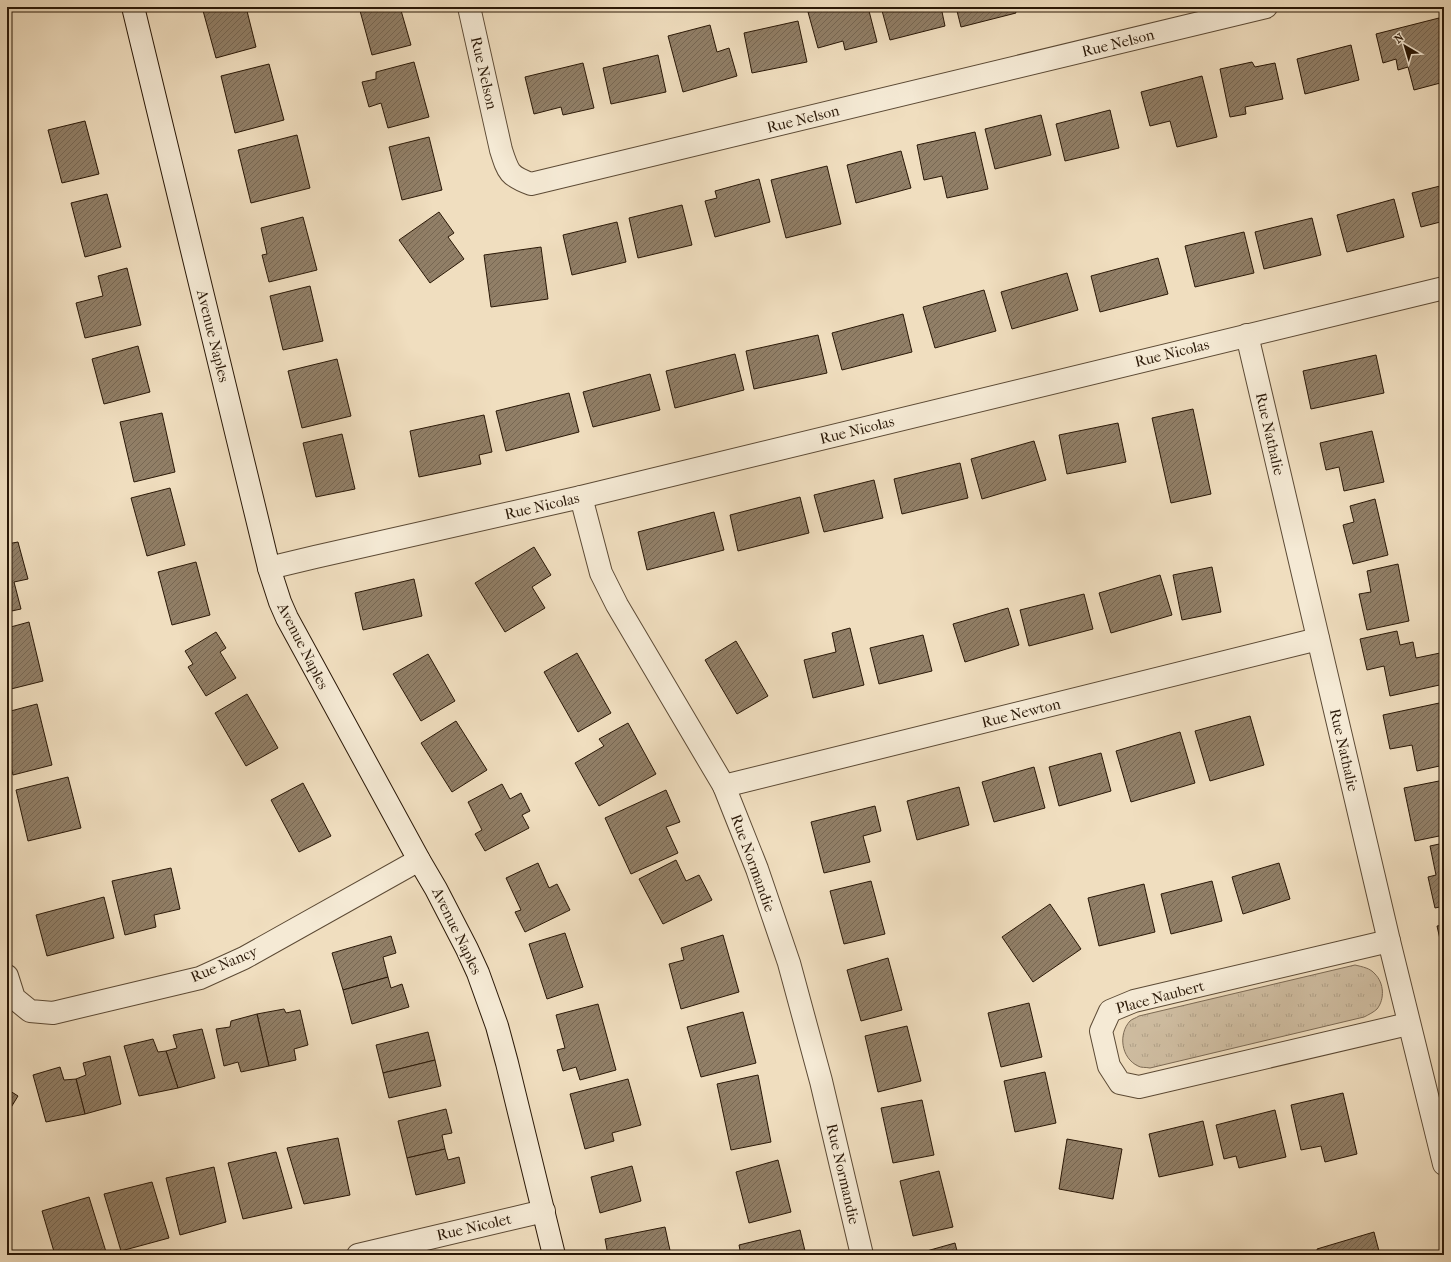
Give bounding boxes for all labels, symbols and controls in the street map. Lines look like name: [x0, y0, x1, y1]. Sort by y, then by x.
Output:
street label: Rue Nelson: [1080, 25, 1156, 61]
north arrow: [1385, 26, 1425, 66]
text: N: [1392, 30, 1407, 46]
street label: Rue Nelson: [467, 35, 501, 111]
street label: Rue Nelson: [765, 101, 841, 137]
street label: Avenue Naples: [193, 287, 233, 385]
street label: Rue Nicolas: [1133, 335, 1211, 371]
street label: Rue Nathalie: [1252, 391, 1288, 478]
street label: Rue Nicolas: [818, 412, 896, 448]
street label: Rue Nicolas: [503, 489, 581, 523]
street label: Avenue Naples: [273, 599, 333, 693]
street label: Rue Newton: [980, 694, 1063, 732]
street label: Rue Nathalie: [1326, 707, 1362, 794]
street label: Rue Normandie: [727, 812, 779, 915]
street label: Avenue Naples: [428, 884, 486, 978]
street label: Rue Nancy: [188, 941, 261, 986]
street label: Place Naubert: [1114, 976, 1207, 1017]
street label: Rue Normandie: [823, 1122, 863, 1227]
street label: Rue Nicolet: [435, 1210, 514, 1244]

